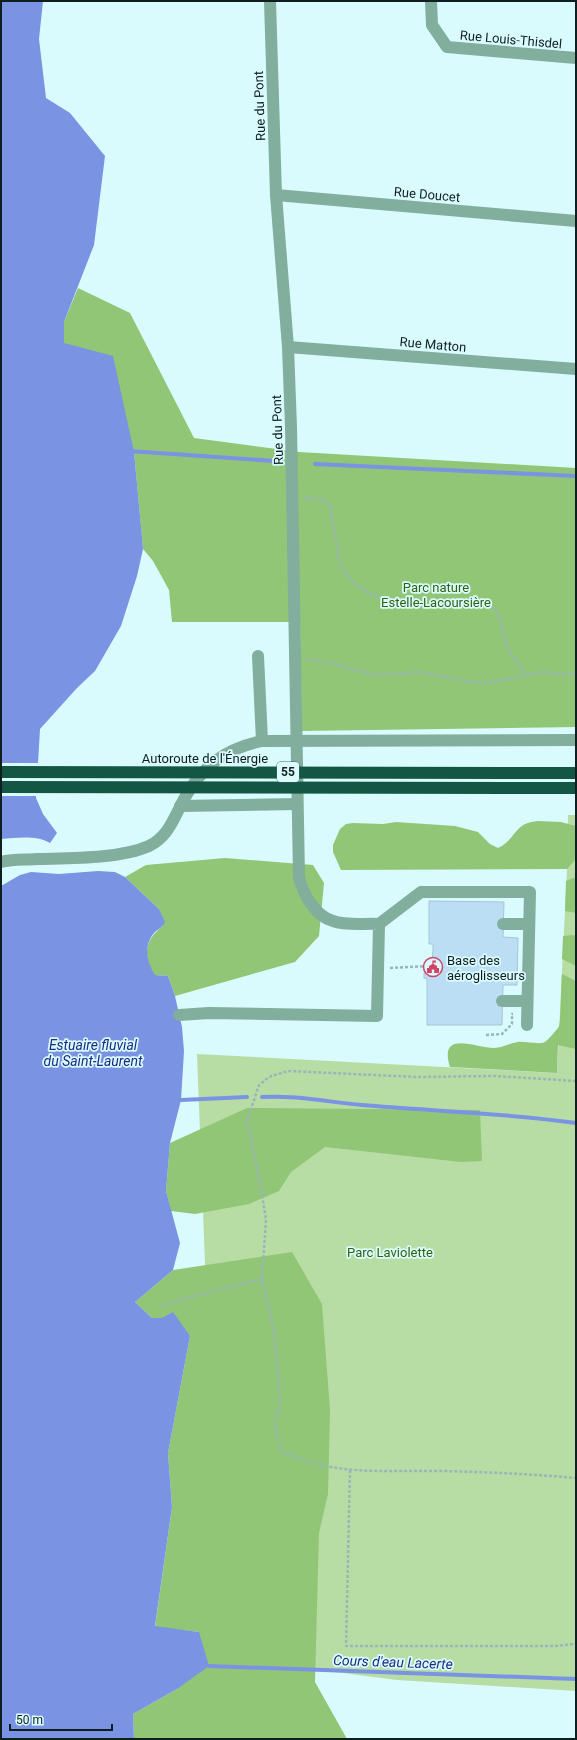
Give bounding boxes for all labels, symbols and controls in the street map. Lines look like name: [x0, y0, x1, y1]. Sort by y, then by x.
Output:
street label: Rue Louis-Thisdel: [459, 28, 563, 51]
street label: Rue du Pont: [251, 71, 268, 141]
street label: Rue Doucet: [393, 184, 461, 205]
street label: Rue Matton: [399, 334, 467, 355]
street label: Rue du Pont: [269, 395, 286, 465]
park label: Parc nature Estelle-Lacoursière: [381, 580, 491, 610]
street label: Autoroute de l'Énergie: [142, 751, 268, 766]
road number: 55: [277, 762, 299, 782]
place label: Base des aéroglisseurs: [447, 953, 525, 983]
public building icon: Base des aéroglisseurs: [422, 956, 444, 978]
water label: Estuaire fluvial du Saint-Laurent: [44, 1037, 143, 1069]
park label: Parc Laviolette: [347, 1245, 433, 1260]
water label: Cours d'eau Lacerte: [333, 1652, 453, 1672]
scale bar: [10, 1706, 112, 1732]
text: 50 m: [16, 1713, 43, 1727]

